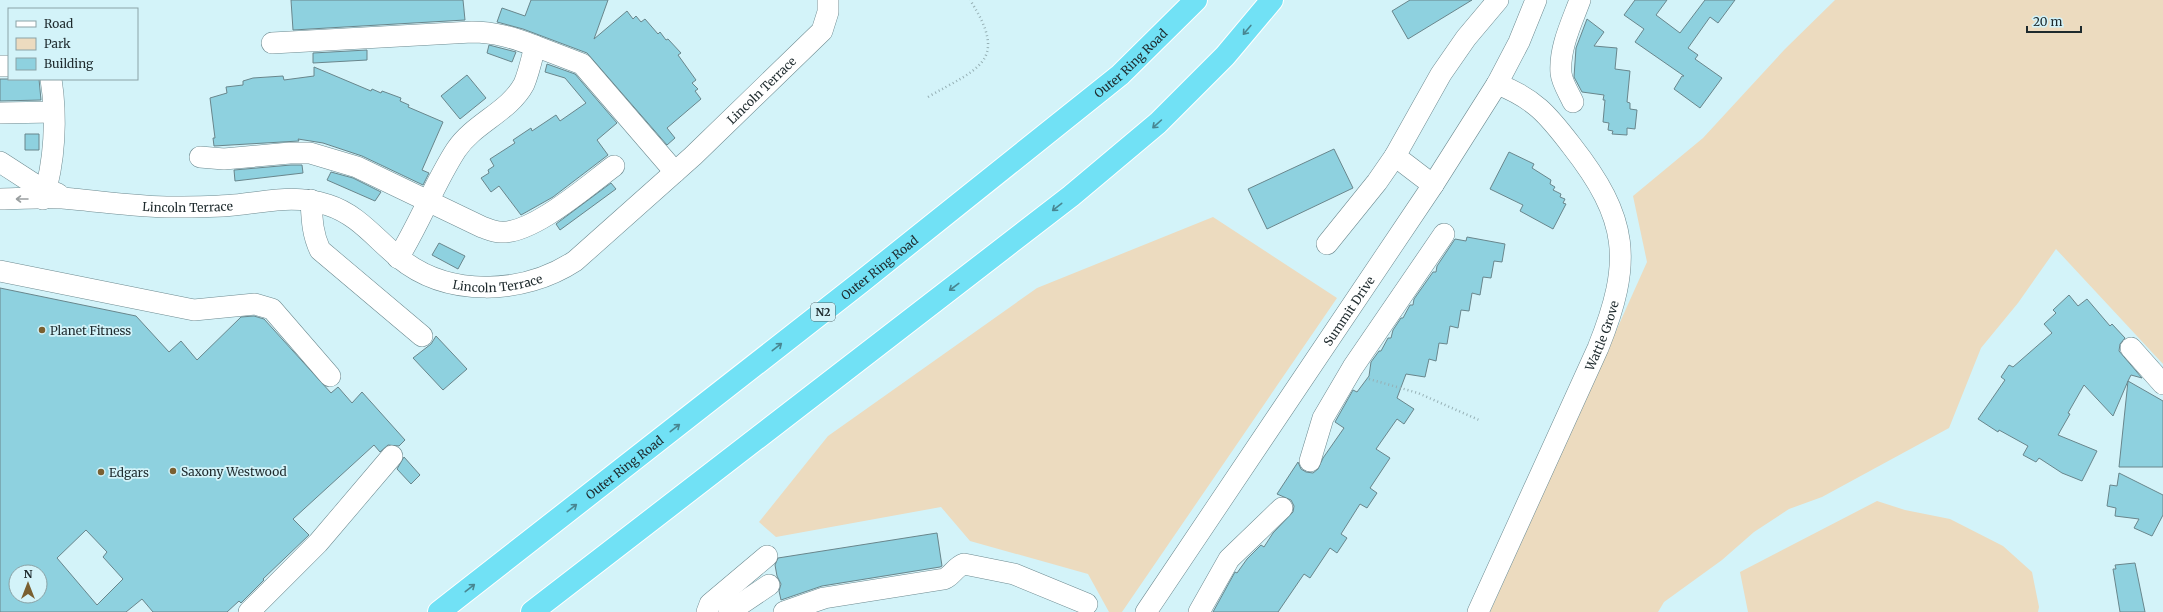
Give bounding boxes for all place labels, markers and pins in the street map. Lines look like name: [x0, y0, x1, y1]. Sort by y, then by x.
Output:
place label: Planet Fitness: [50, 323, 131, 338]
marker: Planet Fitness: [37, 325, 47, 335]
place label: Saxony Westwood: [181, 464, 287, 479]
place label: Edgars: [109, 465, 149, 480]
marker: Saxony Westwood: [168, 466, 178, 476]
marker: Edgars: [96, 467, 106, 477]

